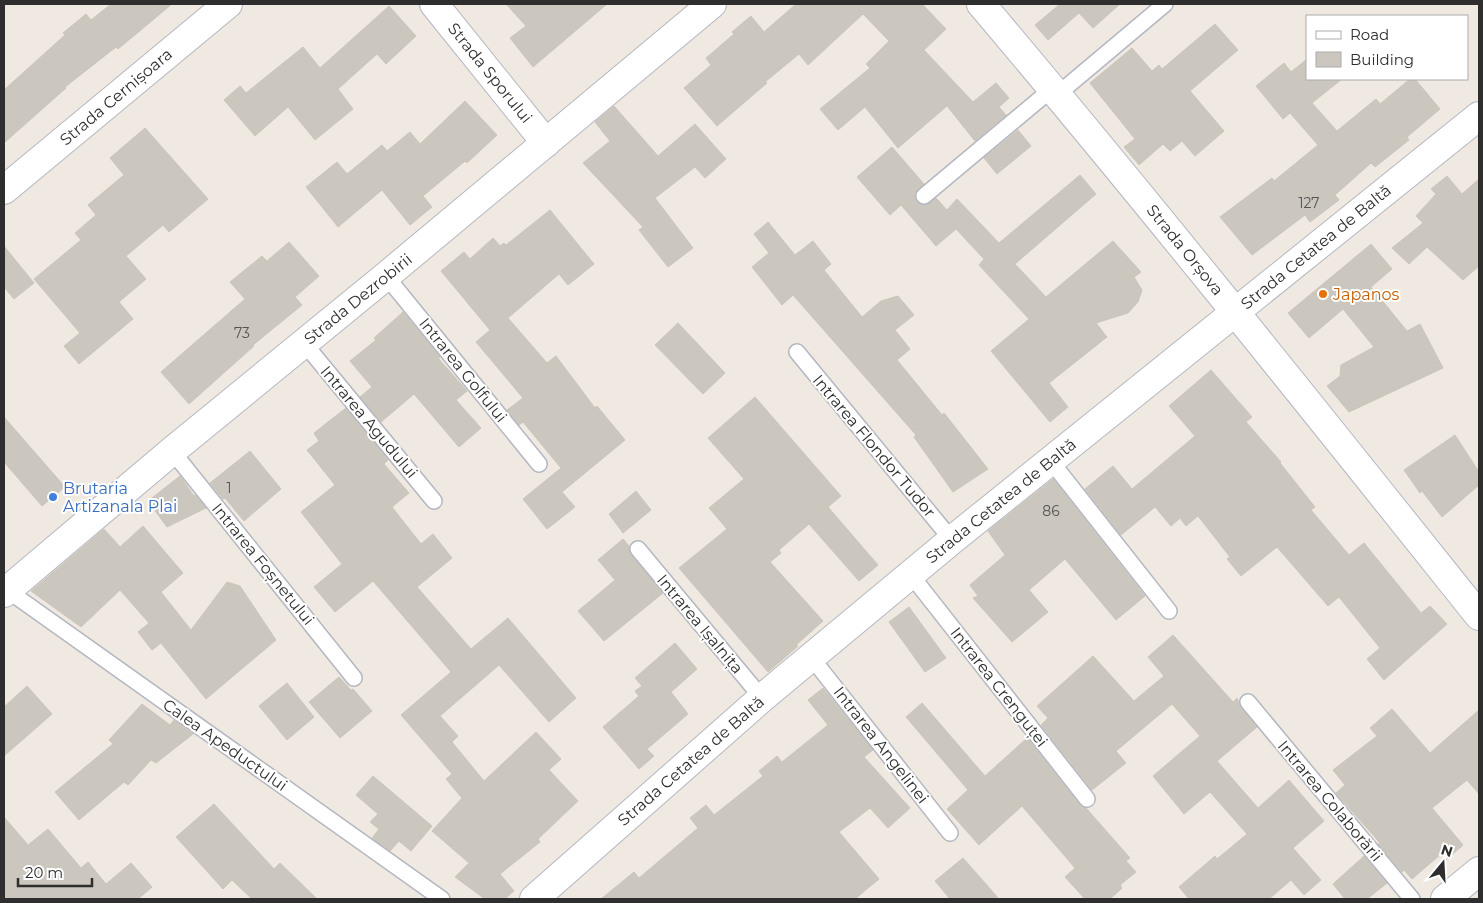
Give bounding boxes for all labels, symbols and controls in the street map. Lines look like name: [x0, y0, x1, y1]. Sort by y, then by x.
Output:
legend: [1306, 15, 1468, 80]
street label: Strada Sporului: [444, 19, 536, 127]
text: Road: [1350, 25, 1389, 44]
street label: Strada Cernișoara: [56, 45, 177, 150]
text: Building: [1350, 50, 1414, 69]
street label: Strada Cetatea de Baltă: [1237, 181, 1395, 313]
house number: 127: [1298, 194, 1320, 212]
street label: Strada Orșova: [1142, 201, 1227, 300]
street label: Strada Dezrobirii: [300, 250, 416, 348]
place label: Japanos: [1332, 285, 1400, 304]
marker: Japanos: [1317, 288, 1329, 300]
street label: Intrarea Golfului: [415, 314, 511, 426]
house number: 73: [234, 324, 250, 342]
street label: Intrarea Agudului: [317, 362, 421, 482]
street label: Intrarea Flondor Tudor: [809, 371, 939, 521]
street label: Strada Cetatea de Baltă: [922, 435, 1080, 567]
place label: Brutaria Artizanala Plai: [63, 479, 177, 516]
house number: 1: [226, 479, 232, 497]
marker: Brutaria Artizanala Plai: [47, 491, 59, 503]
street label: Intrarea Foșnetului: [207, 499, 318, 629]
house number: 86: [1042, 502, 1060, 520]
street label: Intrarea Ișalnița: [652, 571, 747, 678]
street label: Intrarea Crenguței: [946, 623, 1052, 751]
street label: Intrarea Angelinei: [830, 683, 932, 807]
street label: Strada Cetatea de Baltă: [614, 692, 768, 830]
street label: Calea Apeductului: [159, 695, 291, 795]
street label: Intrarea Colaborării: [1274, 737, 1386, 865]
north arrow: [1418, 838, 1468, 888]
text: N: [1439, 840, 1455, 861]
scale bar: [18, 856, 91, 888]
text: 20 m: [25, 863, 63, 882]

